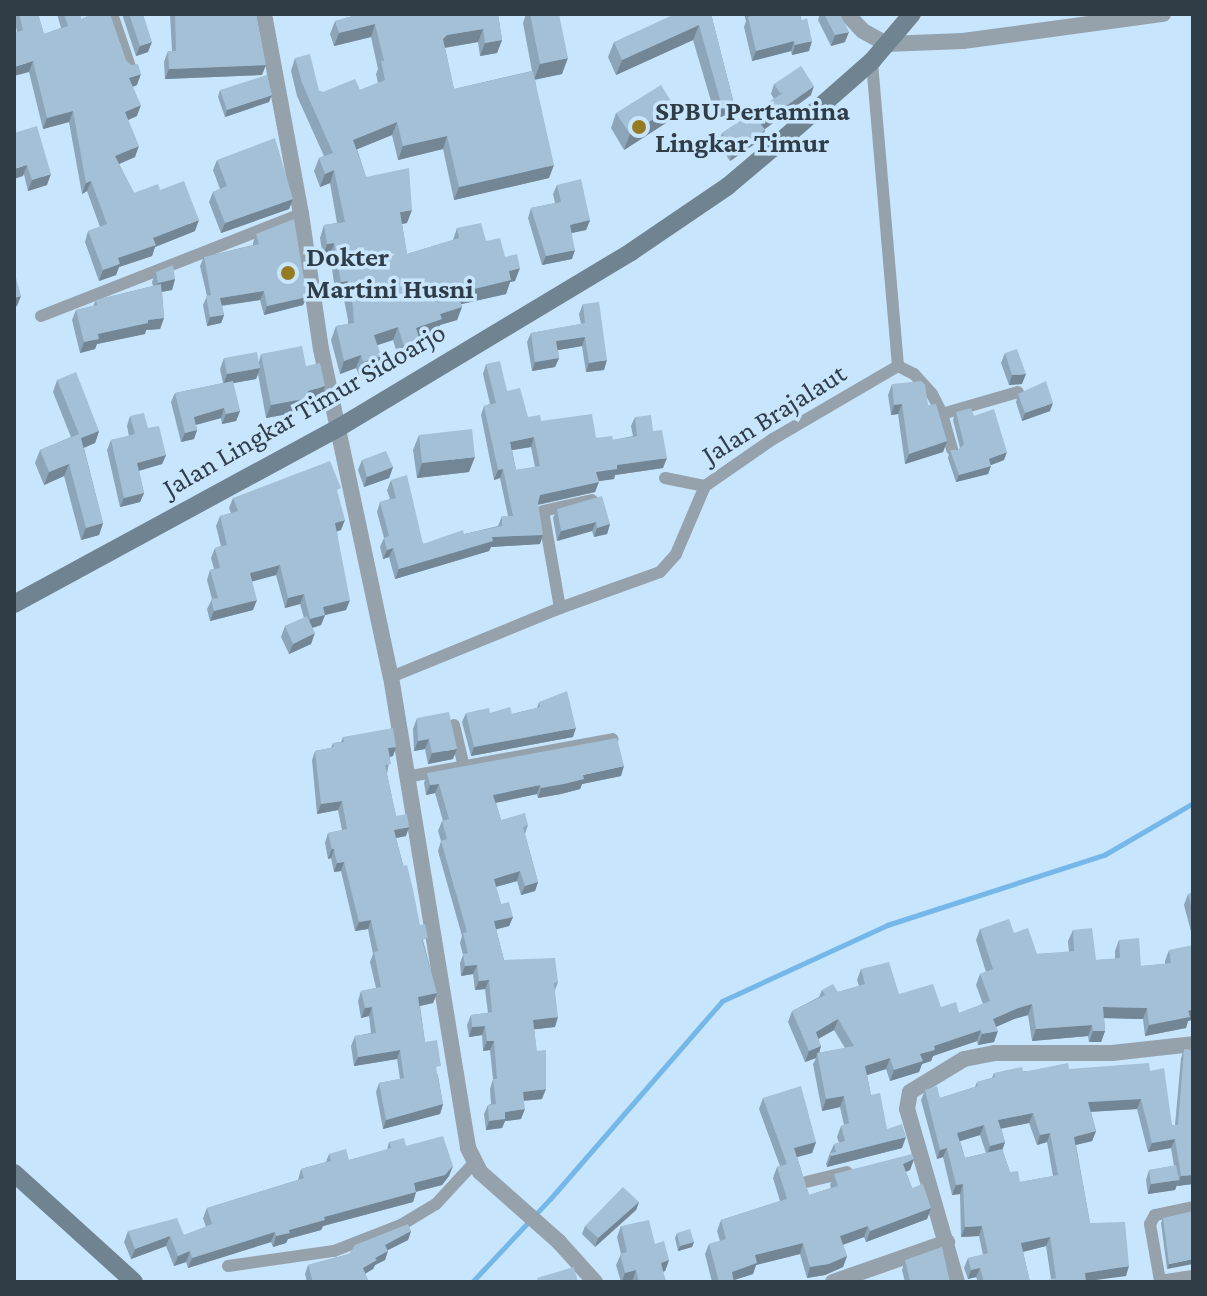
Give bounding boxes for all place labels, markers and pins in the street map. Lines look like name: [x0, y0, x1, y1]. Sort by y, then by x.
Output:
place label: SPBU Pertamina Lingkar Timur: [655, 94, 850, 160]
marker: SPBU Pertamina Lingkar Timur: [630, 118, 648, 136]
place label: Dokter Martini Husni: [306, 240, 474, 306]
marker: Dokter Martini Husni: [277, 262, 299, 284]

